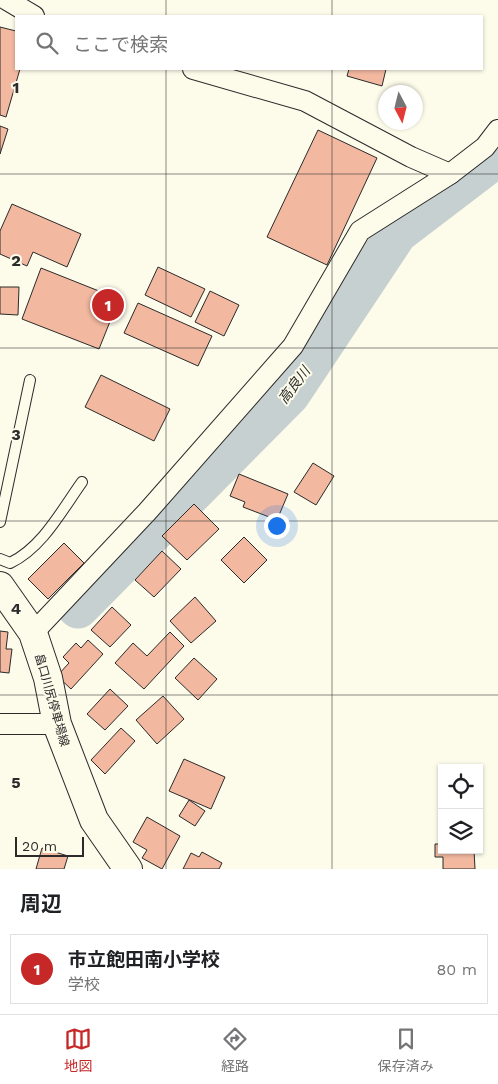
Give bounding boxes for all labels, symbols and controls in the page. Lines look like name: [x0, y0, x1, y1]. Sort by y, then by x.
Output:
search box: [15, 15, 483, 70]
icon: search: [33, 29, 61, 57]
text: ここで検索: [73, 33, 168, 56]
text: 1: [13, 78, 19, 97]
north arrow: [378, 85, 423, 130]
text: 2: [11, 251, 21, 270]
pin: 1: [92, 286, 124, 324]
water label: 高良川: [275, 362, 314, 407]
text: 3: [11, 425, 21, 444]
your location: [264, 513, 290, 539]
text: 4: [11, 599, 21, 618]
street label: 畠口川尻停車場線: [32, 652, 72, 748]
map controls: [438, 764, 483, 854]
button: locate: [438, 764, 483, 809]
text: 5: [11, 773, 21, 792]
button: layers: [438, 809, 483, 854]
scale bar: [15, 834, 84, 857]
text: 20 m: [22, 838, 57, 854]
text: 周辺: [20, 891, 62, 916]
text: 市立飽田南小学校: [68, 948, 220, 971]
text: 1: [34, 960, 40, 979]
text: 80 m: [436, 960, 477, 979]
text: 学校: [68, 975, 100, 994]
tab: 地図: [64, 1025, 92, 1075]
tab: 経路: [221, 1025, 249, 1075]
tab: 保存済み: [378, 1025, 434, 1075]

